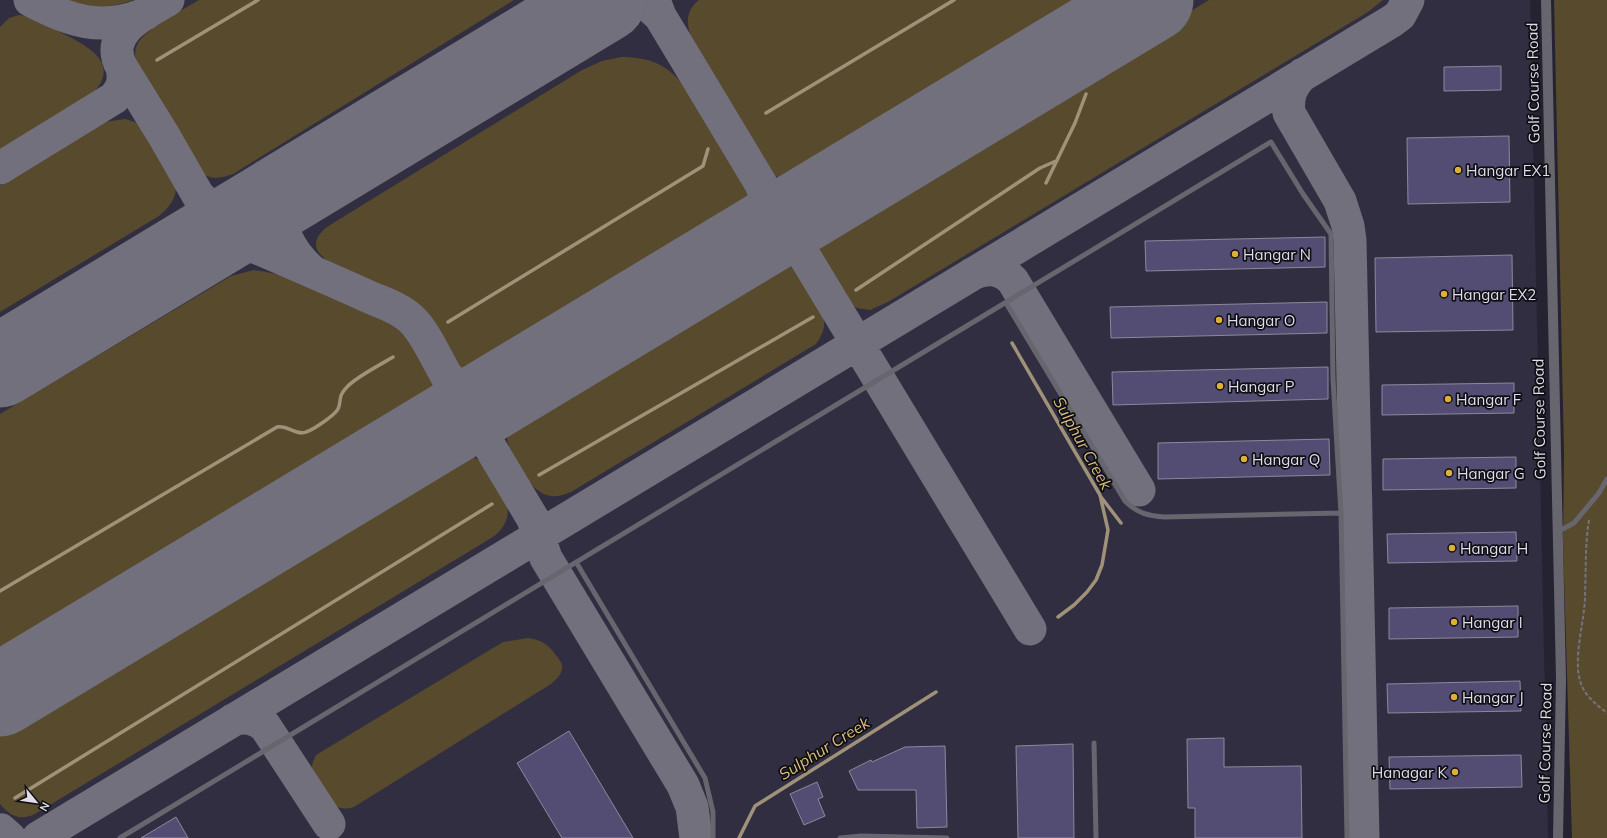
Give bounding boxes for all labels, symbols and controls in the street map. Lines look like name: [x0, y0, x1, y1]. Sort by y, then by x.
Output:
street label: Golf Course Road: [1522, 22, 1544, 144]
place label: Hangar EX1: [1466, 161, 1550, 180]
marker: Hangar EX1: [1453, 165, 1463, 175]
place label: Hangar N: [1243, 245, 1311, 264]
marker: Hangar N: [1230, 249, 1240, 259]
place label: Hangar EX2: [1452, 285, 1536, 304]
marker: Hangar EX2: [1439, 289, 1449, 299]
place label: Hangar O: [1227, 311, 1295, 330]
marker: Hangar O: [1214, 315, 1224, 325]
street label: Golf Course Road: [1528, 358, 1550, 480]
place label: Hangar P: [1228, 377, 1295, 396]
marker: Hangar P: [1215, 381, 1225, 391]
place label: Hangar F: [1456, 390, 1521, 409]
water label: Sulphur Creek: [1049, 393, 1117, 494]
marker: Hangar F: [1443, 394, 1453, 404]
place label: Hangar Q: [1252, 450, 1320, 469]
marker: Hangar Q: [1239, 454, 1249, 464]
place label: Hangar G: [1457, 464, 1525, 483]
marker: Hangar G: [1444, 468, 1454, 478]
place label: Hangar H: [1460, 539, 1528, 558]
marker: Hangar H: [1447, 543, 1457, 553]
place label: Hangar I: [1462, 613, 1523, 632]
marker: Hangar I: [1449, 617, 1459, 627]
street label: Golf Course Road: [1534, 682, 1556, 804]
place label: Hangar J: [1462, 688, 1524, 707]
marker: Hangar J: [1449, 692, 1459, 702]
water label: Sulphur Creek: [775, 712, 874, 784]
place label: Hanagar K: [1372, 763, 1447, 782]
marker: Hanagar K: [1450, 767, 1460, 777]
north arrow: [16, 782, 56, 822]
text: N: [37, 800, 53, 814]

